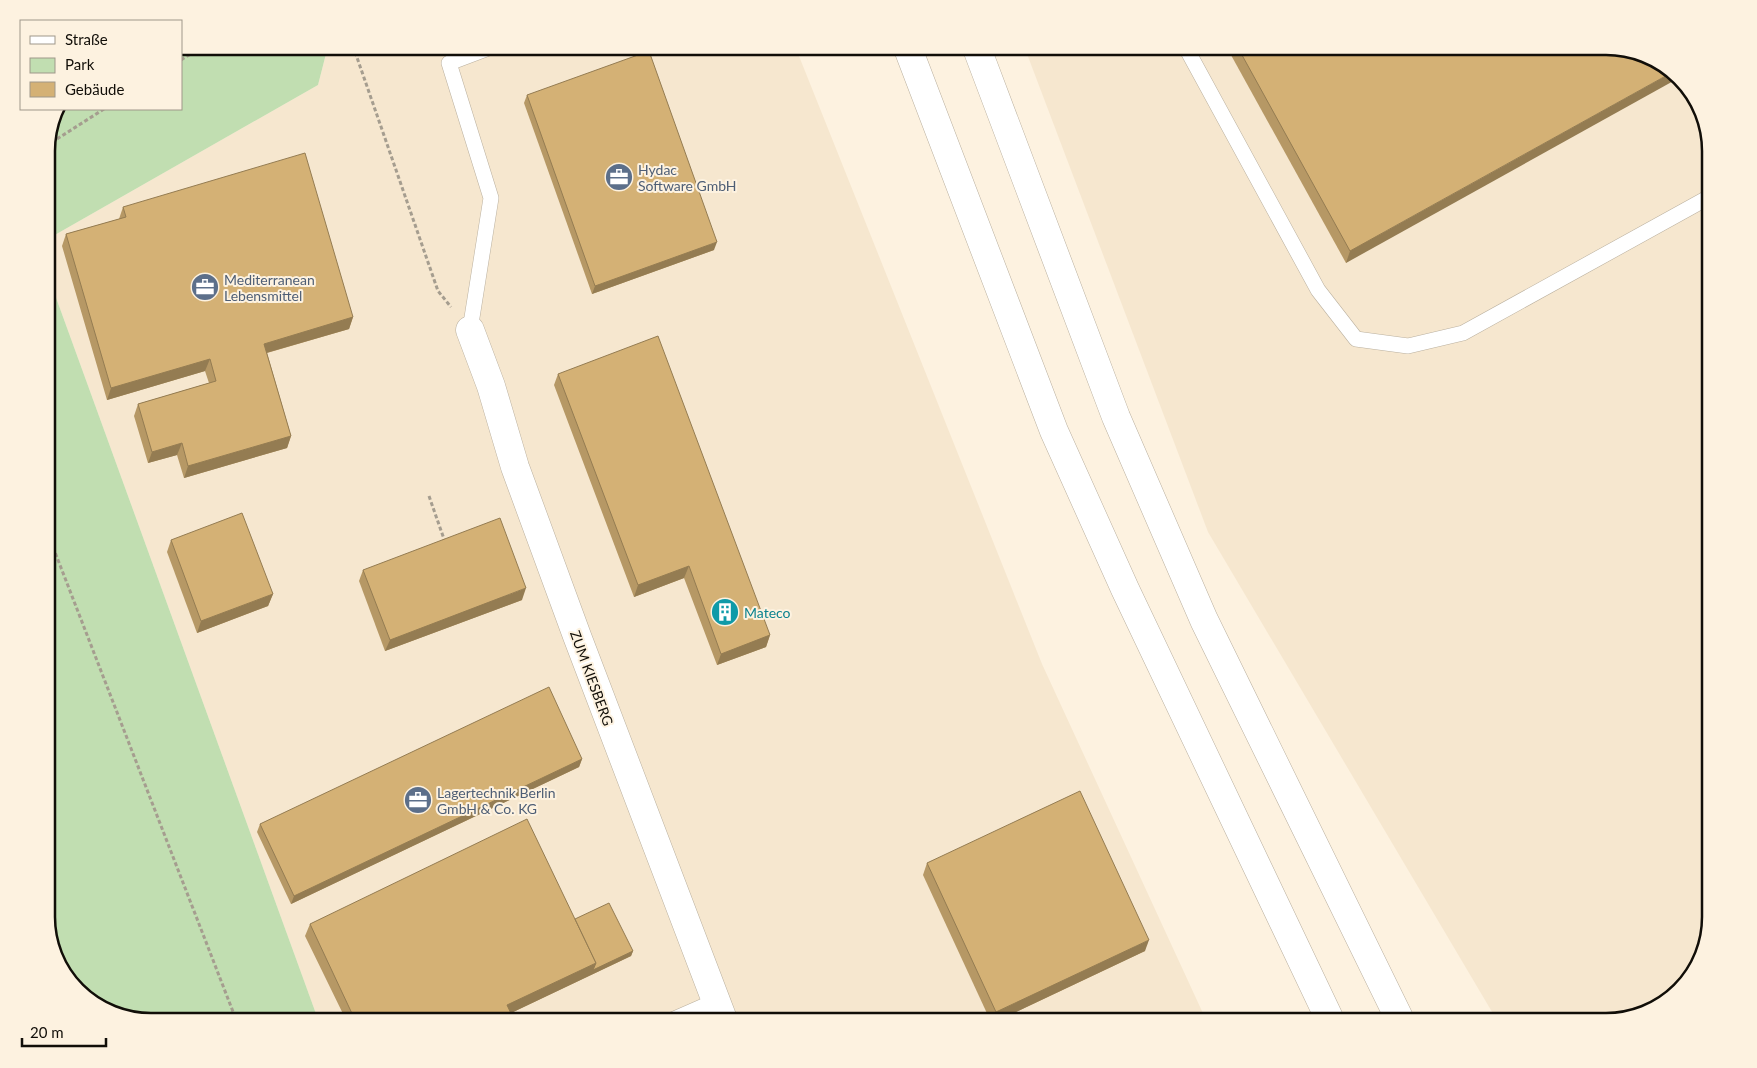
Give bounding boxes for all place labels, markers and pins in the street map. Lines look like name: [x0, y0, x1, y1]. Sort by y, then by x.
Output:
place label: Hydac Software GmbH: [638, 161, 737, 194]
office icon: Hydac Software GmbH: [604, 162, 634, 192]
place label: Mediterranean Lebensmittel: [224, 271, 315, 304]
office icon: Mediterranean Lebensmittel: [190, 272, 220, 302]
building icon: Mateco: [710, 597, 740, 627]
place label: Mateco: [744, 604, 791, 621]
place label: Lagertechnik Berlin GmbH & Co. KG: [437, 784, 555, 817]
office icon: Lagertechnik Berlin GmbH & Co. KG: [403, 785, 433, 815]

